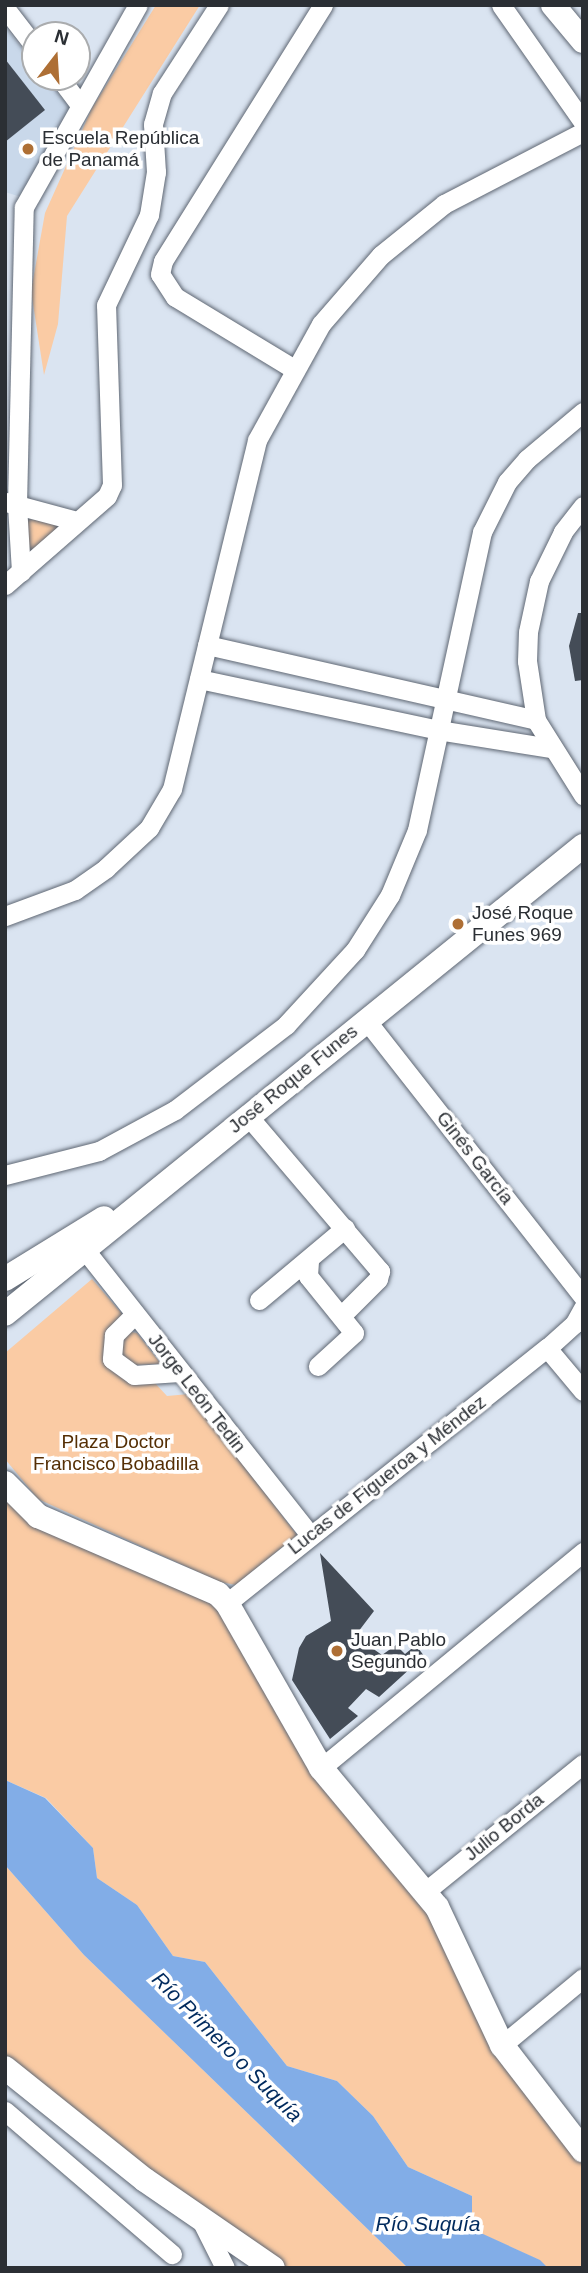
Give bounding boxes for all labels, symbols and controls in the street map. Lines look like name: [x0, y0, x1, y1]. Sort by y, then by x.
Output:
north arrow: [21, 21, 91, 91]
text: N: [52, 25, 71, 49]
place label: Escuela República de Panamá: [42, 127, 199, 171]
marker: Escuela República de Panamá: [20, 141, 36, 157]
place label: José Roque Funes 969: [472, 902, 573, 946]
marker: José Roque Funes 969: [450, 916, 466, 932]
street label: José Roque Funes: [224, 1020, 362, 1138]
street label: Ginés García: [432, 1107, 518, 1209]
street label: Jorge León Tedin: [143, 1329, 251, 1457]
street label: Lucas de Figueroa y Méndez: [283, 1391, 491, 1559]
park label: Plaza Doctor Francisco Bobadilla: [33, 1431, 199, 1475]
place label: Juan Pablo Segundo: [351, 1629, 446, 1673]
marker: Juan Pablo Segundo: [329, 1643, 345, 1659]
street label: Julio Borda: [460, 1788, 548, 1866]
water label: Río Primero o Suquía: [147, 1967, 307, 2127]
water label: Río Suquía: [375, 2211, 481, 2237]

